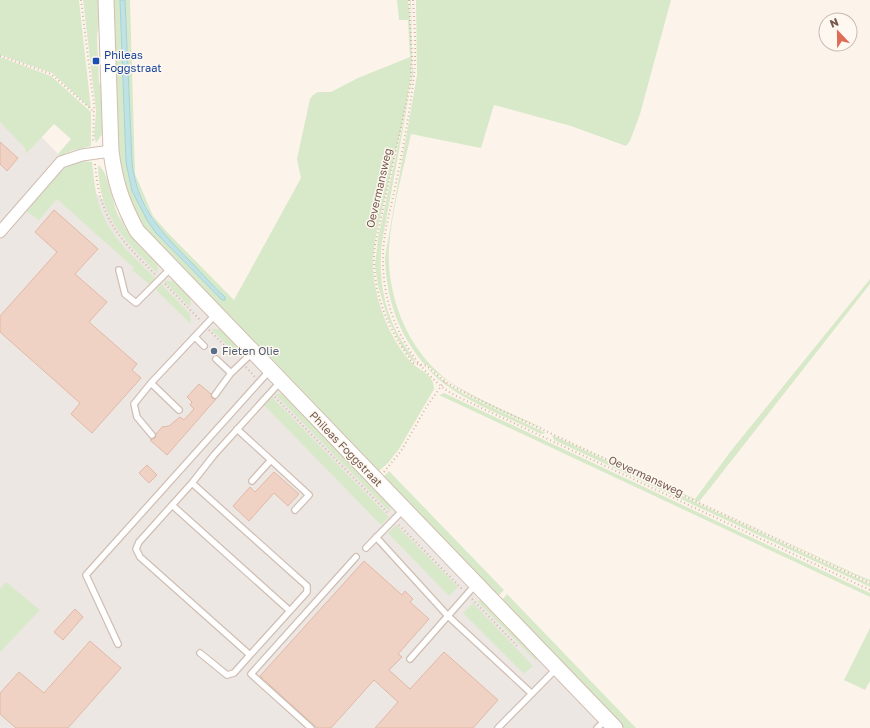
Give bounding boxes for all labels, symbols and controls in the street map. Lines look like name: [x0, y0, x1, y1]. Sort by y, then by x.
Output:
north arrow: [818, 12, 858, 52]
text: N: [828, 15, 840, 30]
place label: Phileas Foggstraat: [104, 48, 162, 74]
marker: Phileas Foggstraat: [91, 56, 101, 66]
street label: Oevermansweg: [363, 147, 394, 229]
place label: Fieten Olie: [222, 344, 279, 357]
marker: Fieten Olie: [209, 346, 219, 356]
street label: Phileas Foggstraat: [307, 408, 385, 489]
street label: Oevermansweg: [607, 452, 686, 499]

